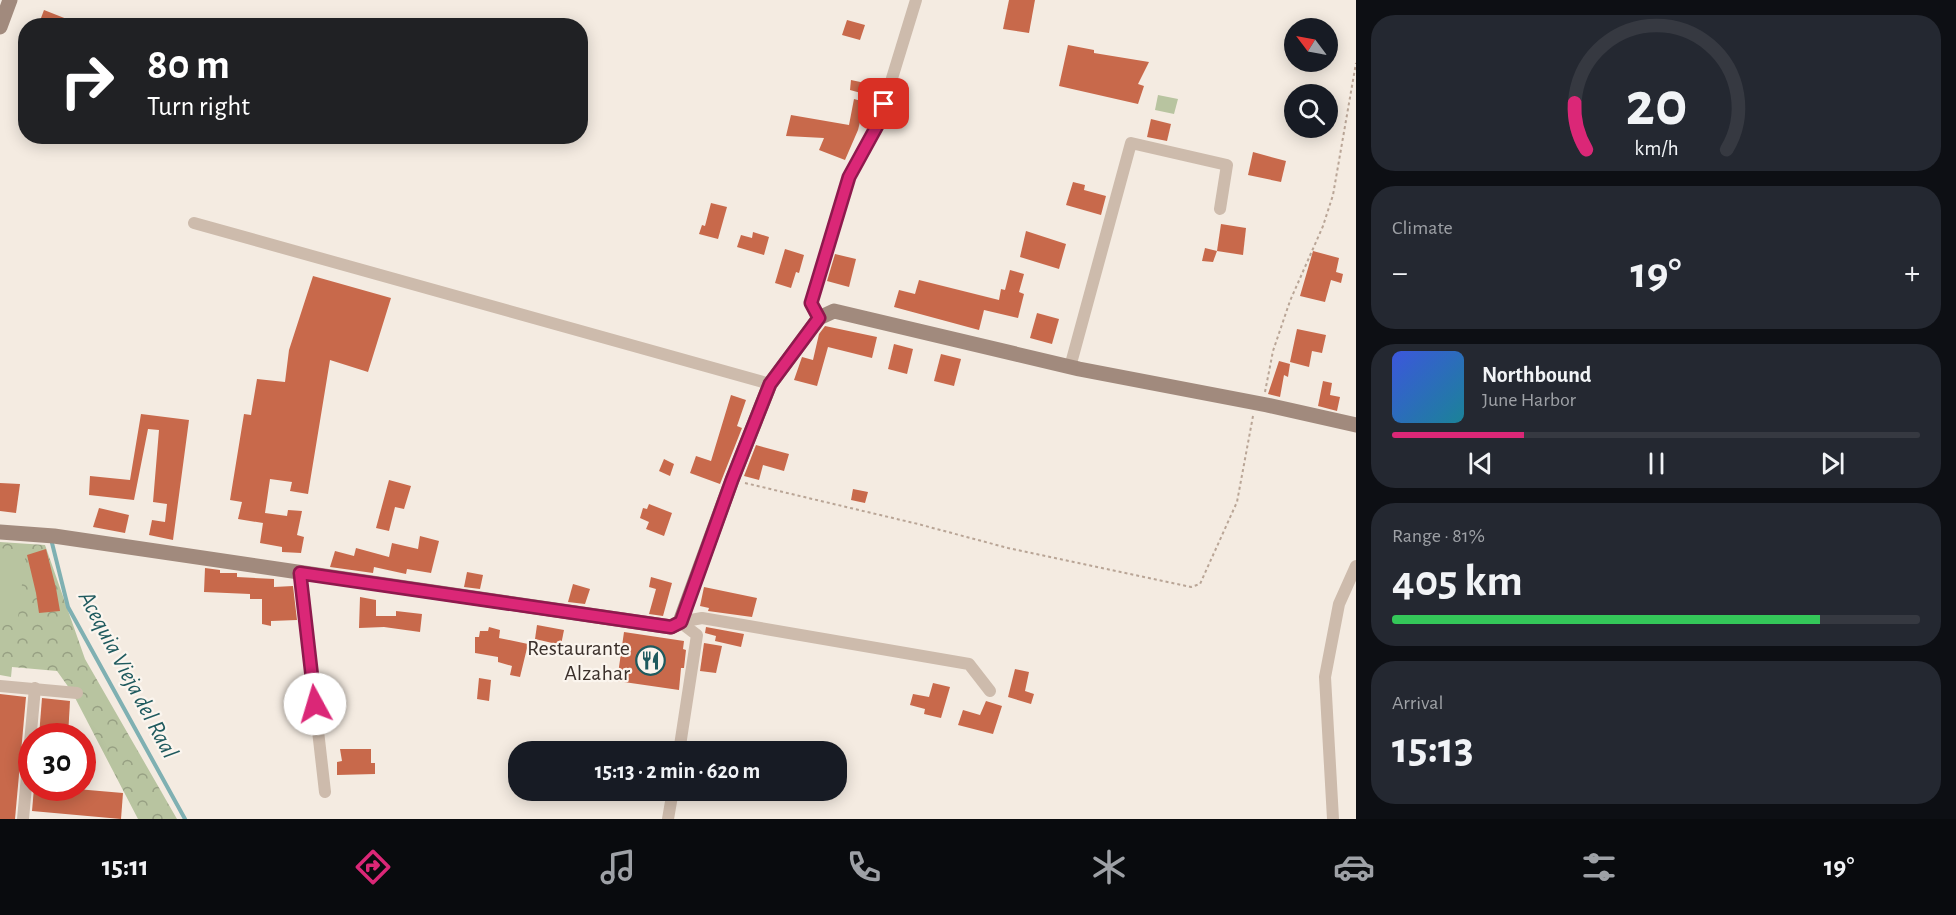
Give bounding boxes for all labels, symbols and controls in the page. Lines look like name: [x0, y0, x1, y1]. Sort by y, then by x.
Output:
north arrow: [1284, 18, 1338, 72]
map controls: [1284, 18, 1338, 138]
icon: right: [48, 42, 126, 120]
text: 80 m: [147, 44, 230, 86]
text: 20: [1625, 74, 1687, 136]
pin: [858, 78, 909, 129]
button: search: [1284, 84, 1338, 138]
icon: arrive: [867, 87, 900, 120]
text: Turn right: [147, 93, 250, 120]
text: km/h: [1634, 138, 1678, 159]
text: Climate: [1392, 218, 1453, 238]
text: 19°: [1630, 251, 1682, 296]
text: −: [1392, 257, 1408, 290]
text: +: [1904, 257, 1920, 290]
text: Northbound: [1482, 364, 1591, 386]
text: June Harbor: [1482, 390, 1576, 410]
icon: previous: [1464, 447, 1497, 480]
icon: pause: [1640, 447, 1673, 480]
icon: next: [1816, 447, 1849, 480]
text: Range · 81%: [1392, 526, 1485, 546]
text: 405 km: [1392, 559, 1523, 604]
water label: Acequia Vieja del Raal: [73, 586, 182, 763]
place label: Restaurante Alzahar: [527, 637, 630, 684]
restaurant icon: Restaurante Alzahar: [635, 645, 667, 677]
position arrow: [283, 672, 347, 736]
text: Arrival: [1392, 693, 1443, 713]
speed limit sign: 30: [18, 723, 96, 801]
text: 15:13: [1392, 726, 1474, 771]
text: 15:13 · 2 min · 620 m: [595, 760, 760, 782]
icon: directions: [352, 846, 394, 888]
icon: music: [597, 846, 639, 888]
icon: phone: [843, 846, 885, 888]
icon: climate: [1088, 846, 1130, 888]
icon: car: [1333, 846, 1375, 888]
icon: filters: [1578, 846, 1620, 888]
text: 15:11: [102, 853, 149, 880]
text: 19°: [1824, 853, 1854, 880]

